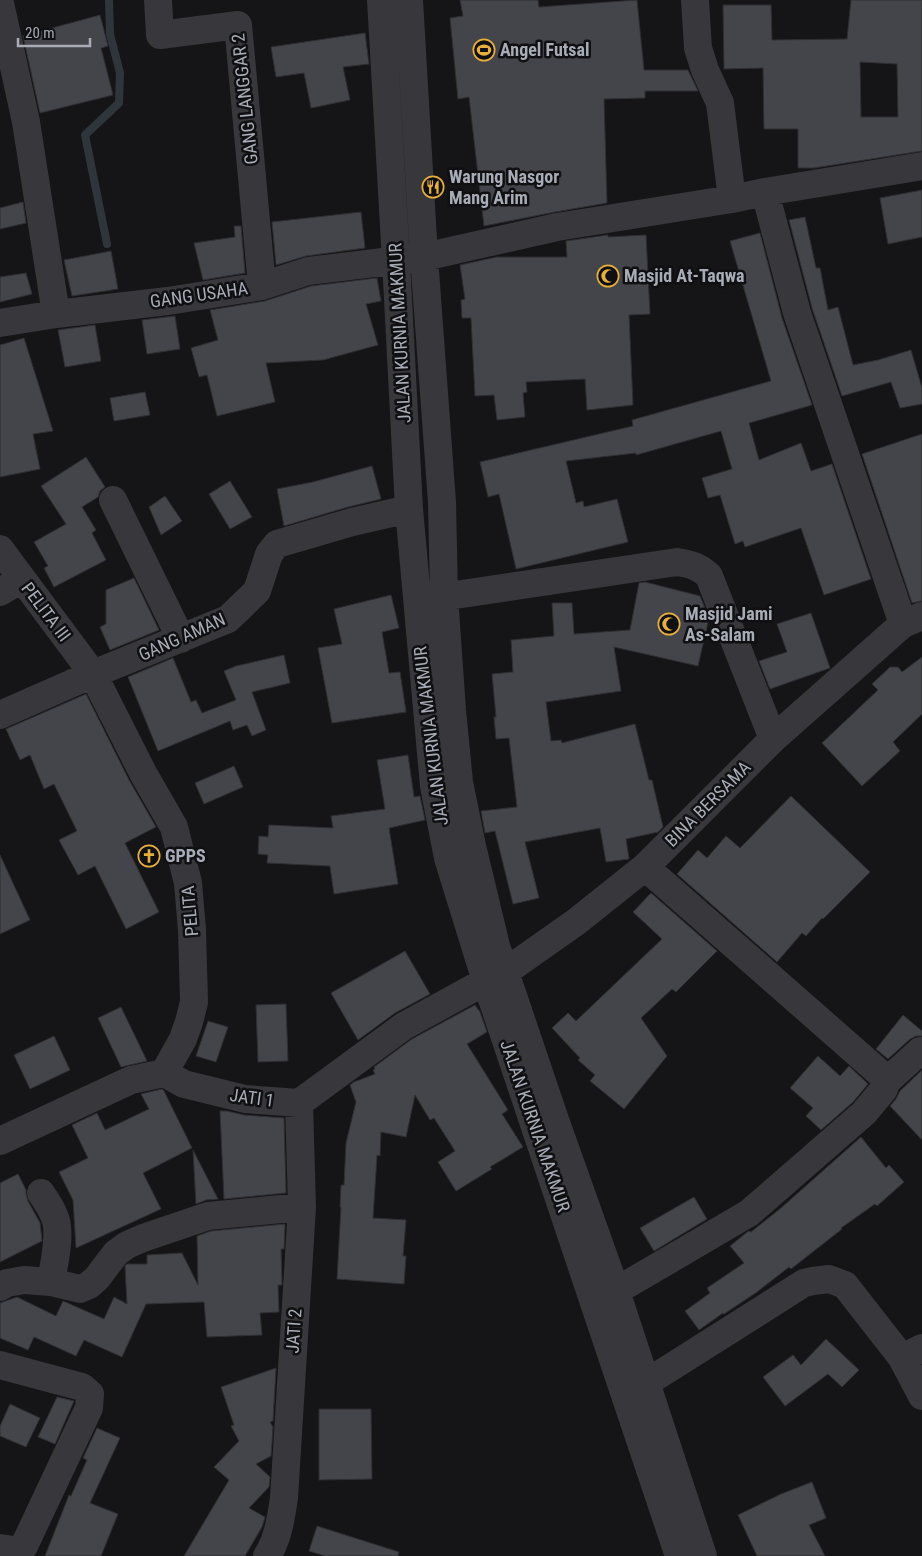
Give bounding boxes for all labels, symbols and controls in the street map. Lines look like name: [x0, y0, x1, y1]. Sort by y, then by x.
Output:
scale bar: [18, 15, 90, 47]
text: 20 m: [25, 24, 55, 42]
street label: GANG LANGGAR 2: [227, 32, 262, 166]
sports icon: Angel Futsal: [472, 38, 496, 62]
place label: Angel Futsal: [500, 39, 590, 60]
place label: Warung Nasgor Mang Arim: [449, 166, 559, 208]
restaurant icon: Warung Nasgor Mang Arim: [421, 175, 445, 199]
street label: JALAN KURNIA MAKMUR: [384, 242, 415, 424]
mosque icon: Masjid At-Taqwa: [596, 264, 620, 288]
place label: Masjid At-Taqwa: [624, 265, 745, 286]
street label: GANG USAHA: [149, 277, 250, 312]
street label: PELITA III: [17, 578, 75, 645]
place label: Masjid Jami As-Salam: [685, 603, 773, 645]
street label: GANG AMAN: [135, 608, 228, 665]
mosque icon: Masjid Jami As-Salam: [657, 612, 681, 636]
street label: JALAN KURNIA MAKMUR: [409, 645, 452, 827]
street label: BINA BERSAMA: [661, 756, 755, 851]
church icon: GPPS: [137, 844, 161, 868]
place label: GPPS: [165, 845, 206, 866]
street label: PELITA: [177, 884, 202, 937]
street label: JALAN KURNIA MAKMUR: [496, 1037, 575, 1215]
street label: JATI 1: [229, 1084, 276, 1111]
street label: JATI 2: [281, 1308, 306, 1354]

